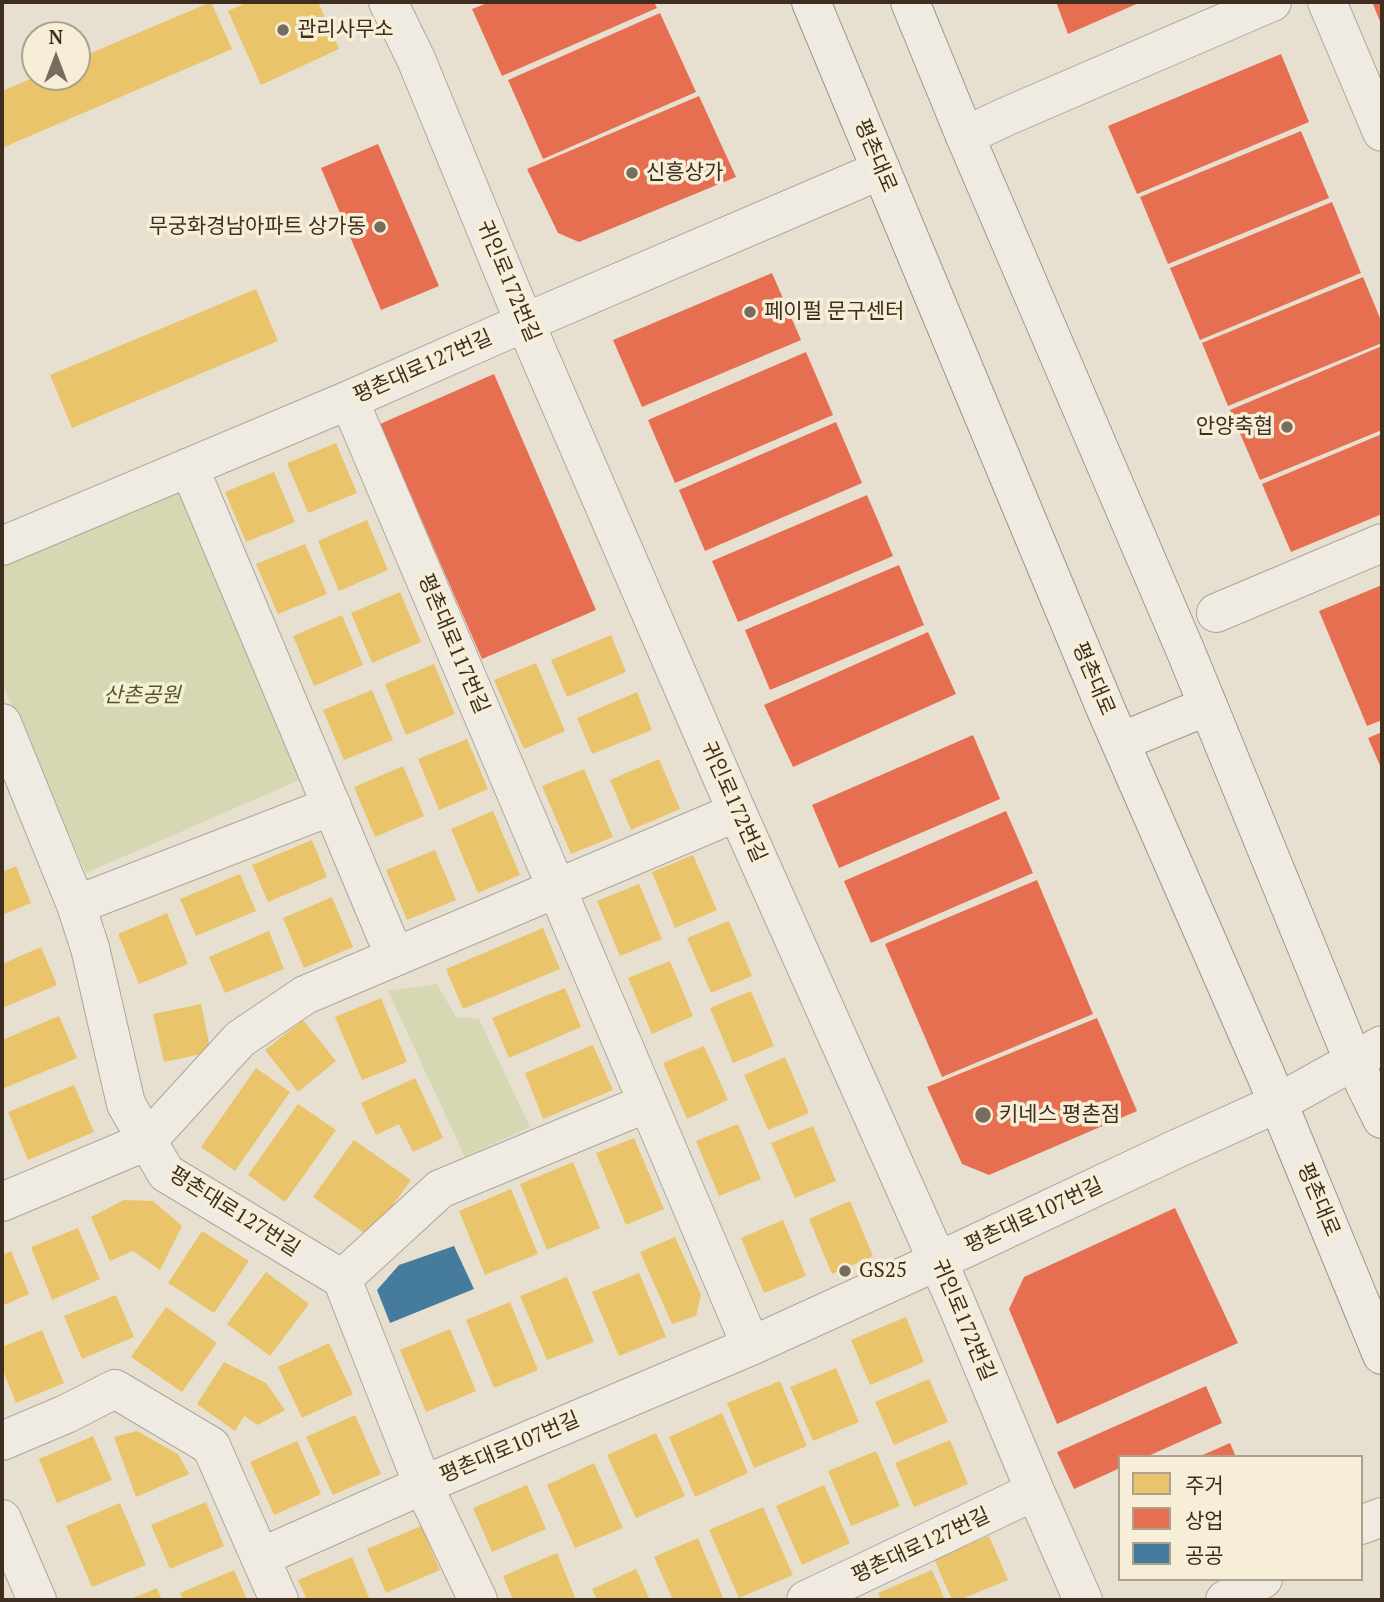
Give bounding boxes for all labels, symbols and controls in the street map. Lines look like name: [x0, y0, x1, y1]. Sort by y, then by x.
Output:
place label: 관리사무소: [297, 17, 394, 43]
north arrow: [21, 21, 91, 91]
marker: 관리사무소: [275, 22, 291, 38]
text: N: [49, 24, 63, 49]
street label: 평촌대로: [848, 116, 902, 196]
place label: 신흥상가: [646, 160, 723, 186]
marker: 신흥상가: [624, 165, 640, 181]
place label: 무궁화경남아파트 상가동: [148, 214, 366, 240]
street label: 귀인로172번길: [471, 216, 545, 346]
marker: 무궁화경남아파트 상가동: [372, 219, 388, 235]
place label: 페이펄 문구센터: [764, 299, 904, 325]
marker: 페이펄 문구센터: [742, 304, 758, 320]
street label: 평촌대로127번길: [350, 325, 496, 409]
place label: 안양축협: [1196, 414, 1273, 440]
marker: 안양축협: [1279, 419, 1295, 435]
street label: 평촌대로117번길: [412, 570, 494, 718]
street label: 평촌대로: [1066, 639, 1120, 719]
park label: 산촌공원: [103, 683, 181, 709]
street label: 귀인로172번길: [695, 737, 771, 867]
place label: 키네스 평촌점: [999, 1102, 1120, 1128]
marker: 키네스 평촌점: [973, 1105, 993, 1125]
street label: 평촌대로: [1291, 1160, 1345, 1240]
street label: 평촌대로127번길: [164, 1162, 304, 1262]
street label: 평촌대로107번길: [961, 1173, 1107, 1259]
street label: 귀인로172번길: [926, 1255, 1000, 1385]
place label: GS25: [859, 1258, 907, 1284]
marker: GS25: [837, 1263, 853, 1279]
street label: 평촌대로107번길: [436, 1407, 584, 1489]
legend: [1118, 1455, 1363, 1581]
text: 주거: [1185, 1471, 1224, 1499]
street label: 평촌대로127번길: [848, 1503, 994, 1589]
text: 상업: [1185, 1506, 1224, 1534]
text: 공공: [1185, 1541, 1224, 1569]

